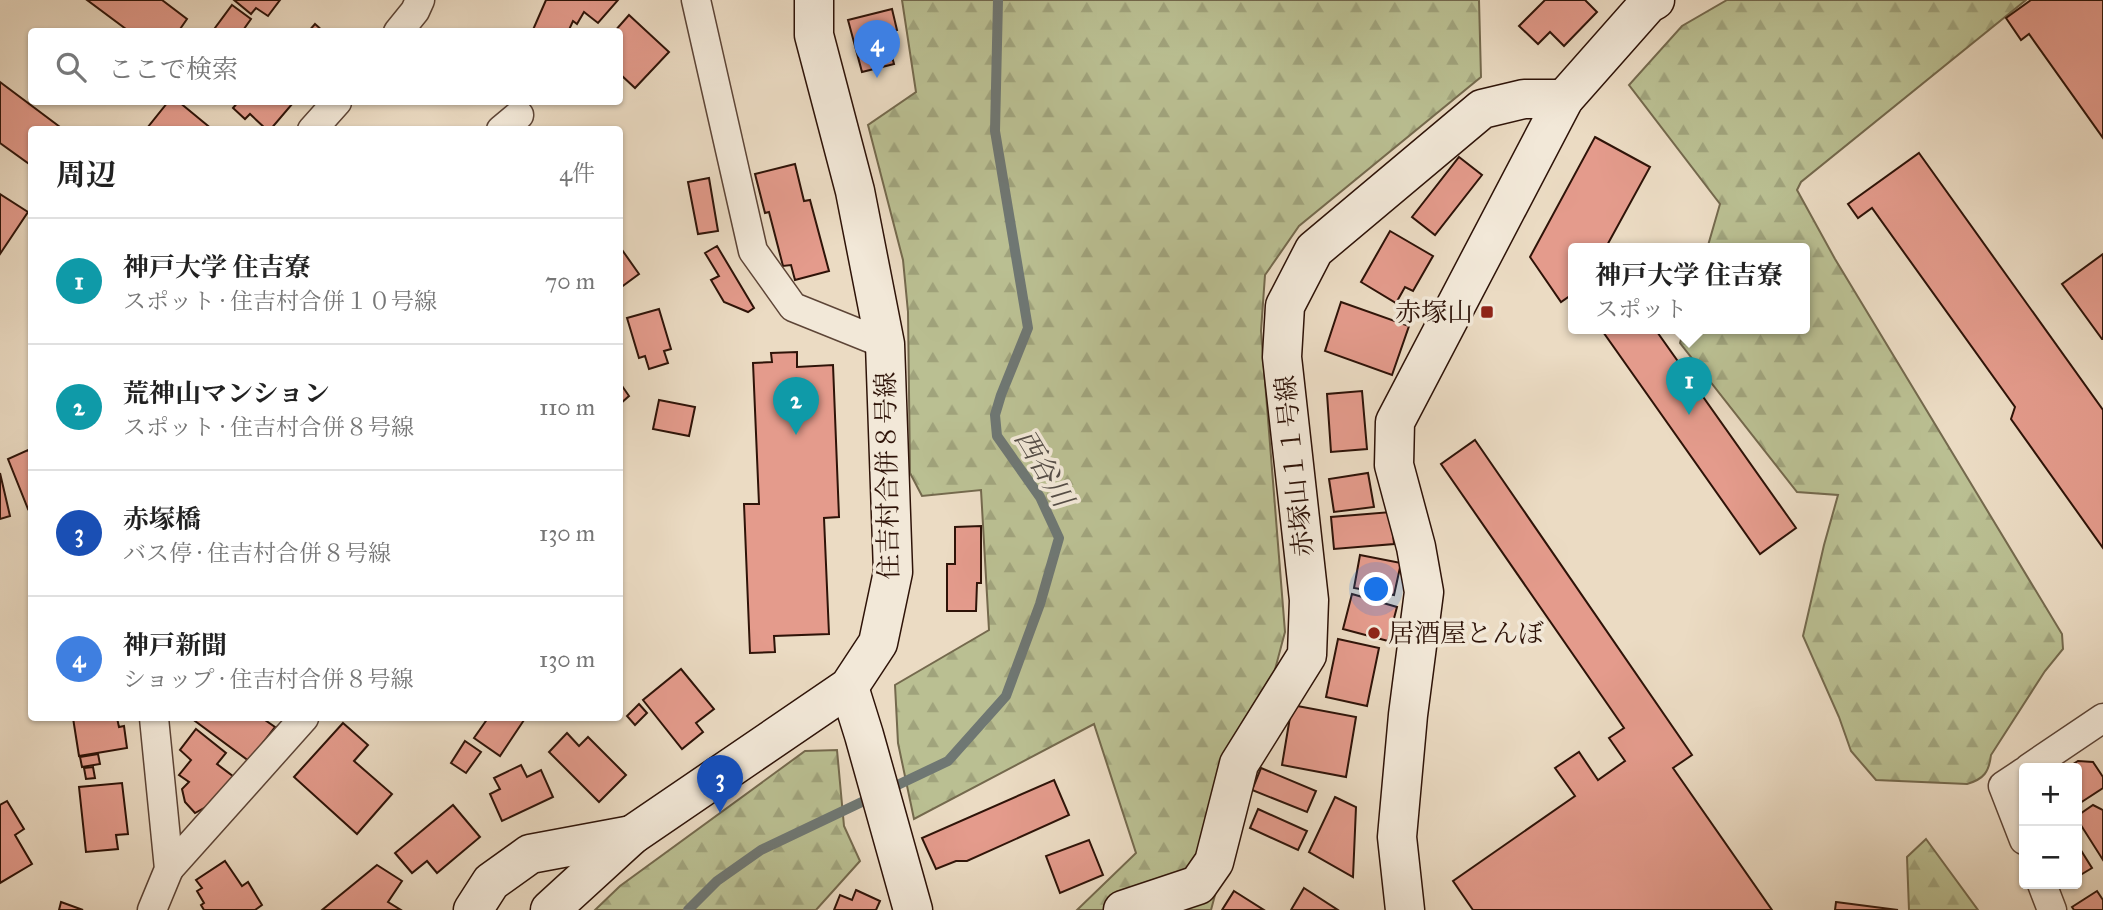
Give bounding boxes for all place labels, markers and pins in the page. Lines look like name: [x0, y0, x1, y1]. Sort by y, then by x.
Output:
pin: 4: [854, 20, 900, 78]
place label: 赤塚山: [1395, 296, 1473, 328]
marker: 赤塚山: [1479, 304, 1495, 320]
pin: 1: [1666, 357, 1712, 415]
pin: 2: [773, 377, 819, 435]
place label: 居酒屋とんぼ: [1388, 617, 1544, 649]
marker: 居酒屋とんぼ: [1366, 625, 1382, 641]
pin: 3: [697, 755, 743, 813]

